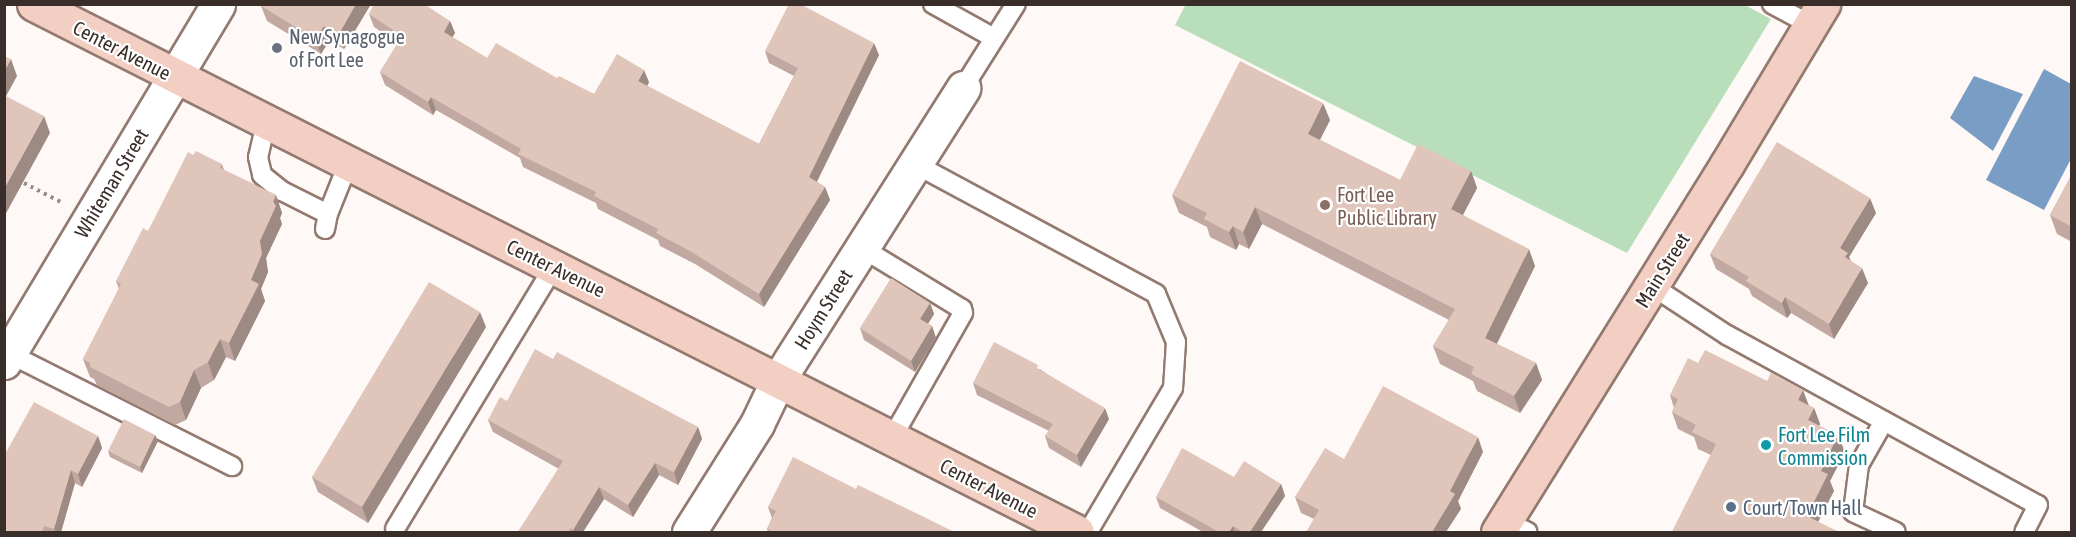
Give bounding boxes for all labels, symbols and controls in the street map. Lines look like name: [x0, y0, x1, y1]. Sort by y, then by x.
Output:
street label: Center Avenue: [69, 15, 175, 85]
place label: New Synagogue of Fort Lee: [289, 24, 405, 71]
marker: New Synagogue of Fort Lee: [270, 41, 284, 55]
street label: Whiteman Street: [69, 124, 153, 242]
place label: Fort Lee Public Library: [1337, 182, 1437, 229]
marker: Fort Lee Public Library: [1318, 198, 1332, 212]
street label: Main Street: [1630, 228, 1694, 312]
street label: Center Avenue: [503, 234, 609, 302]
street label: Hoym Street: [789, 264, 857, 354]
place label: Fort Lee Film Commission: [1778, 422, 1870, 469]
marker: Fort Lee Film Commission: [1759, 438, 1773, 452]
street label: Center Avenue: [936, 453, 1042, 523]
place label: Court/Town Hall: [1743, 495, 1862, 519]
marker: Court/Town Hall: [1724, 500, 1738, 514]

